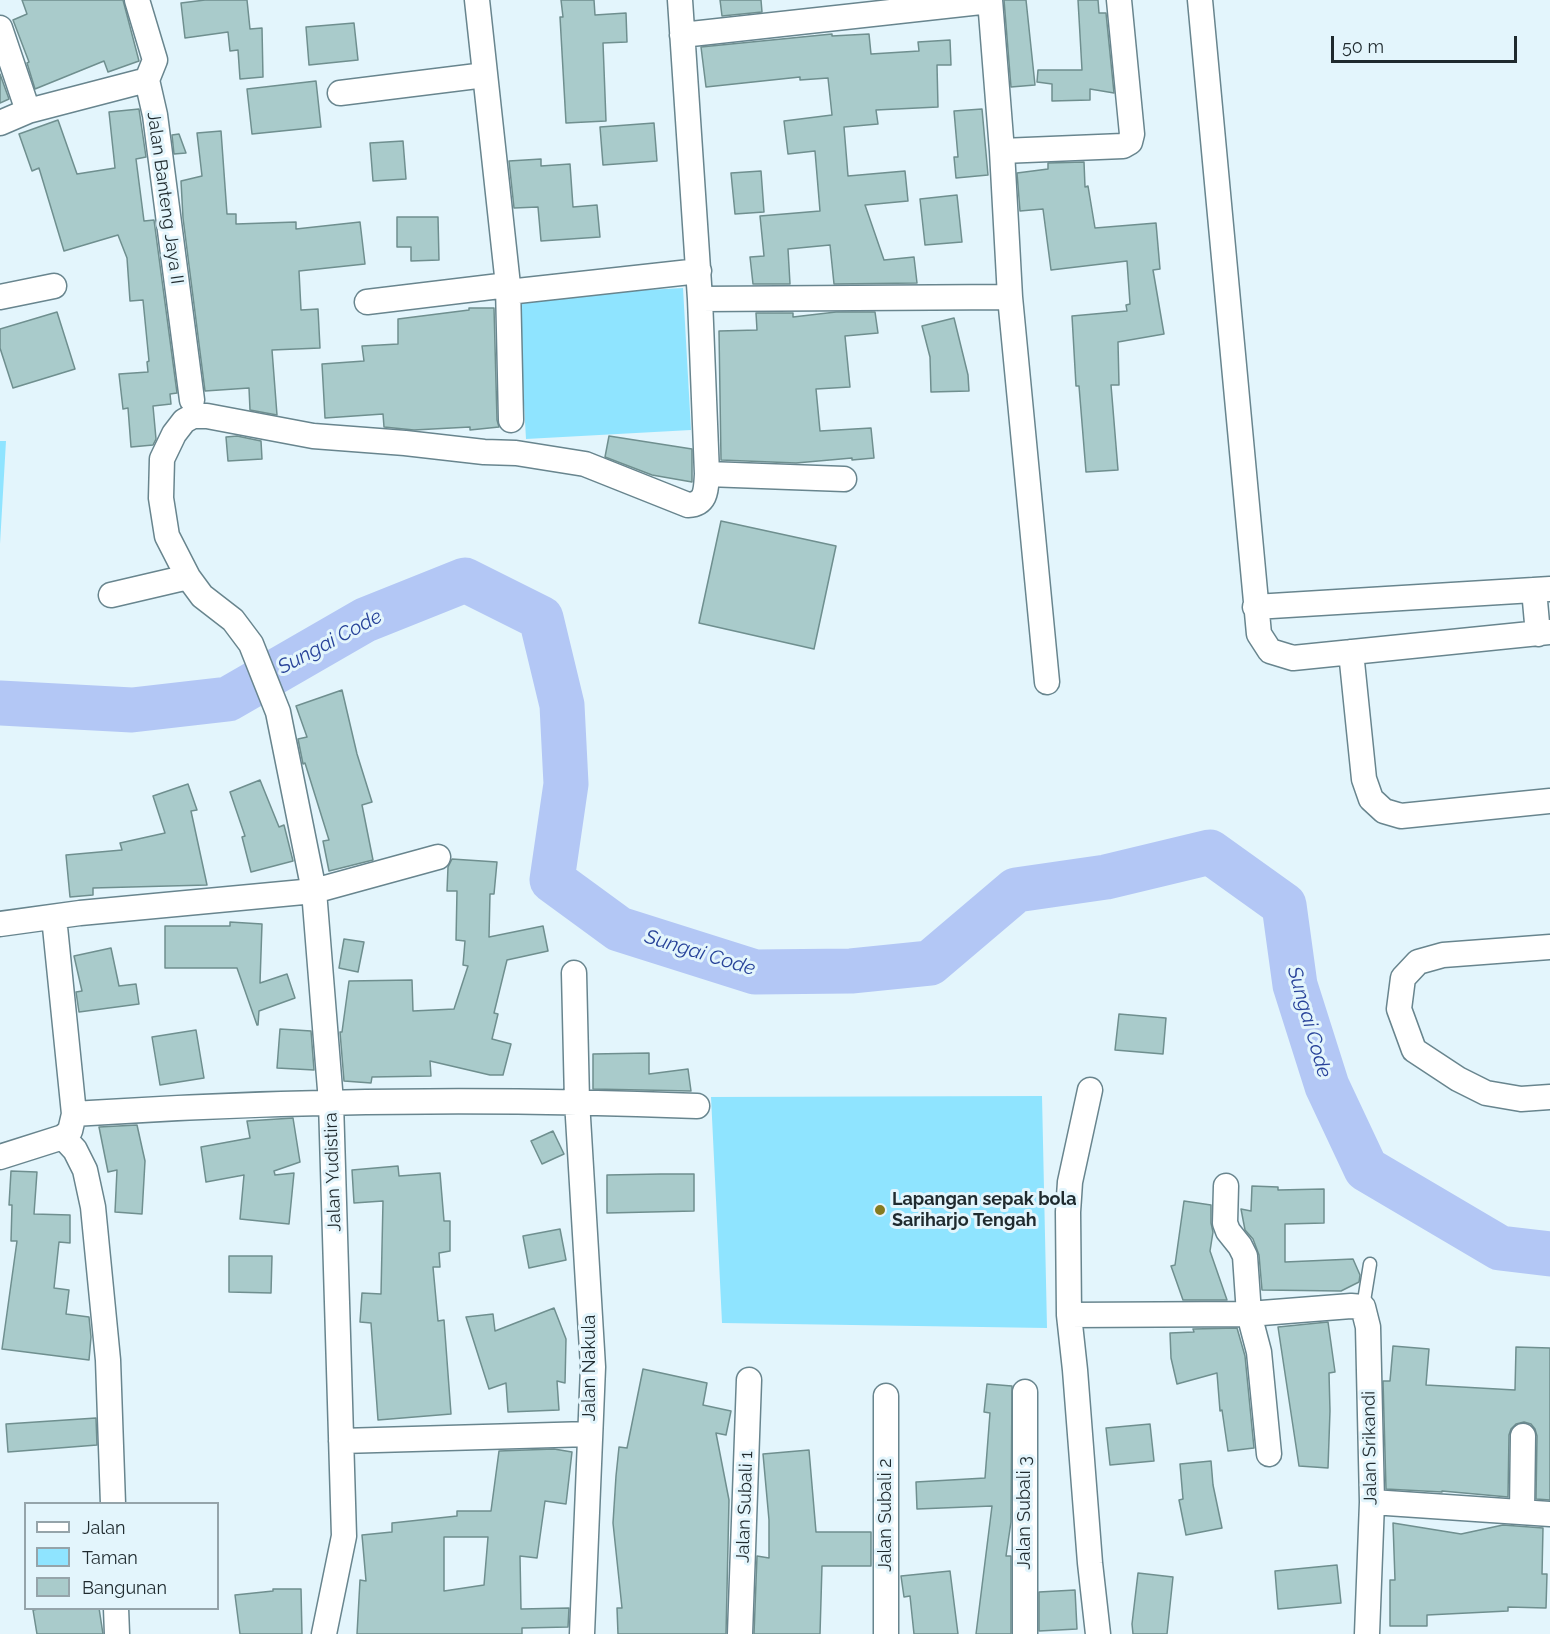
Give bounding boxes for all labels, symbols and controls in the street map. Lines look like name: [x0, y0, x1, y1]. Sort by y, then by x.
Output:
scale bar: [1334, 24, 1520, 62]
text: 50 m: [1342, 36, 1384, 57]
street label: Jalan Banteng Jaya II: [142, 110, 188, 286]
water label: Sungai Code: [274, 605, 386, 679]
water label: Sungai Code: [642, 925, 758, 981]
water label: Sungai Code: [1282, 964, 1336, 1080]
street label: Jalan Yudistira: [320, 1112, 346, 1232]
place label: Lapangan sepak bola Sariharjo Tengah: [892, 1189, 1077, 1232]
marker: Lapangan sepak bola Sariharjo Tengah: [873, 1203, 887, 1217]
street label: Jalan Nakula: [579, 1315, 601, 1421]
street label: Jalan Srikandi: [1358, 1391, 1382, 1505]
street label: Jalan Subali 1: [732, 1451, 758, 1563]
street label: Jalan Subali 3: [1014, 1456, 1036, 1570]
street label: Jalan Subali 2: [875, 1458, 897, 1572]
legend: [24, 1502, 219, 1610]
text: Jalan: [82, 1517, 126, 1538]
text: Taman: [82, 1547, 138, 1568]
text: Bangunan: [82, 1577, 167, 1598]

